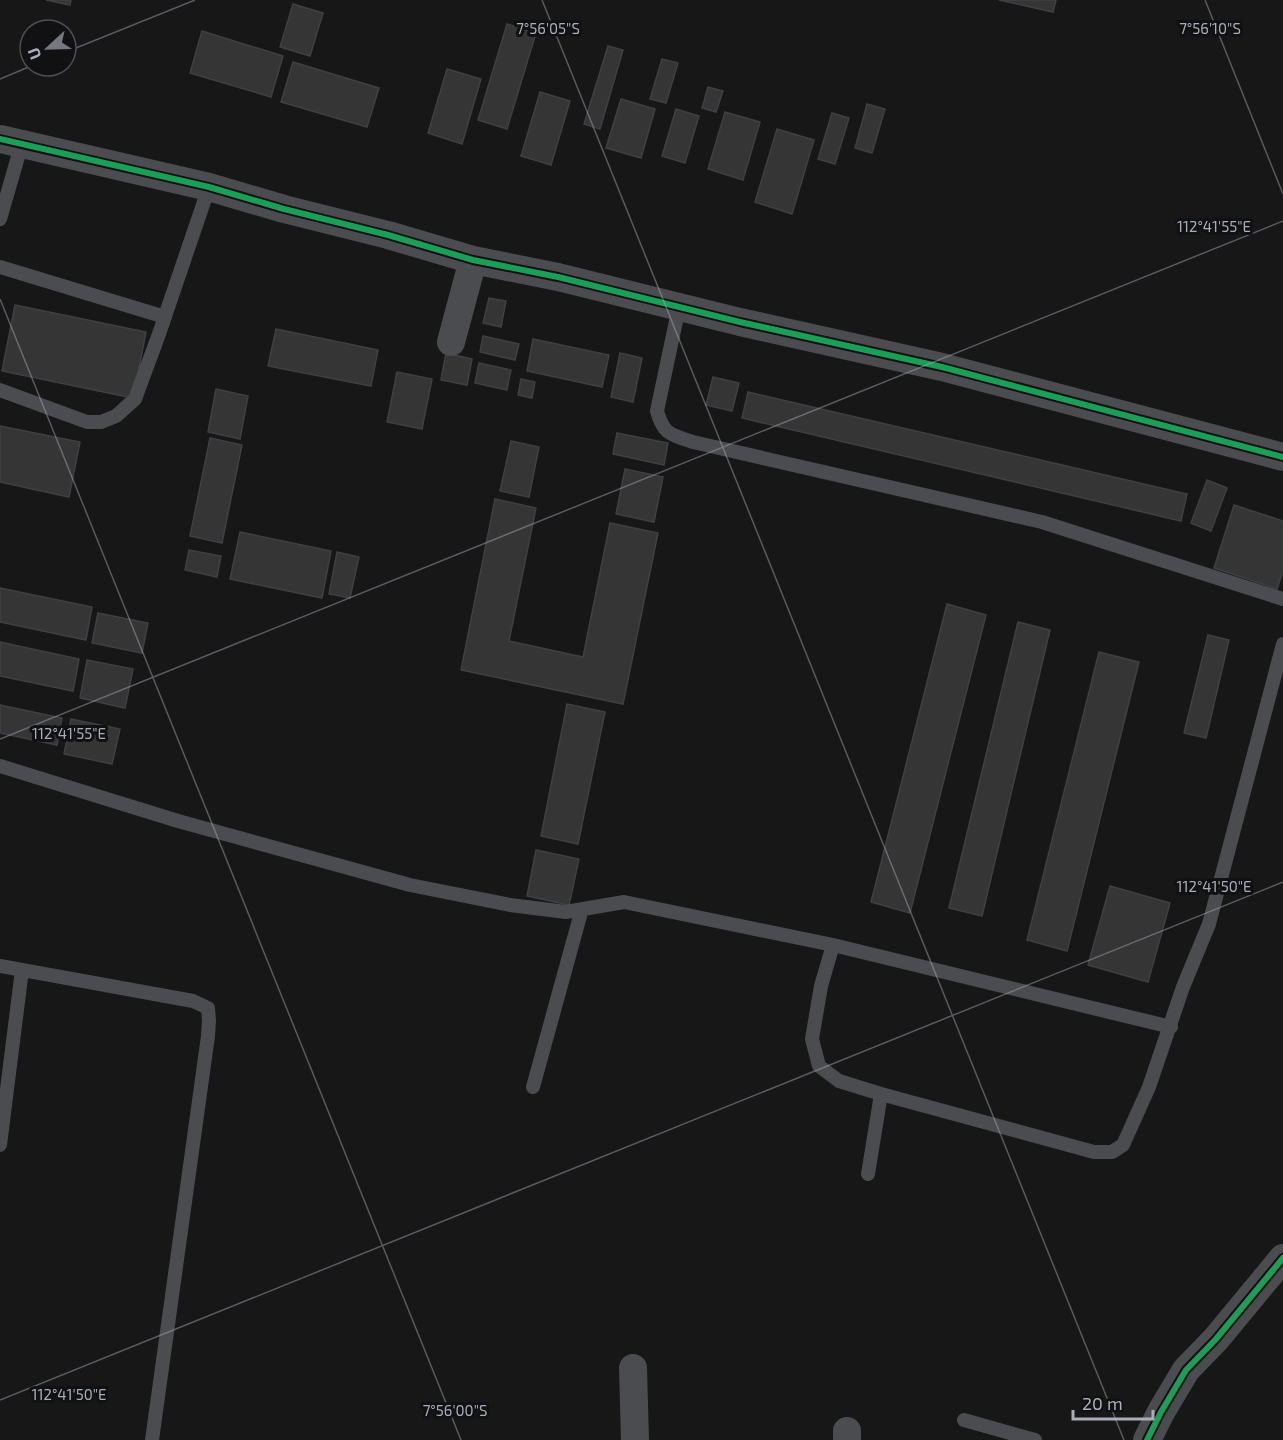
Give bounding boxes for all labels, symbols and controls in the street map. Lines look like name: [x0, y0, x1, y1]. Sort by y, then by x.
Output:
north arrow: [18, 18, 78, 78]
text: 7°56'05"S: [516, 19, 580, 37]
text: 7°56'10"S: [1179, 19, 1241, 37]
text: U: [23, 45, 44, 62]
text: 112°41'55"E: [1177, 217, 1251, 235]
text: 112°41'55"E: [32, 724, 106, 742]
text: 112°41'50"E: [1177, 877, 1251, 895]
scale bar: [1073, 1383, 1152, 1421]
text: 112°41'50"E: [32, 1385, 106, 1403]
text: 20 m: [1082, 1392, 1123, 1414]
text: 7°56'00"S: [423, 1401, 487, 1419]

